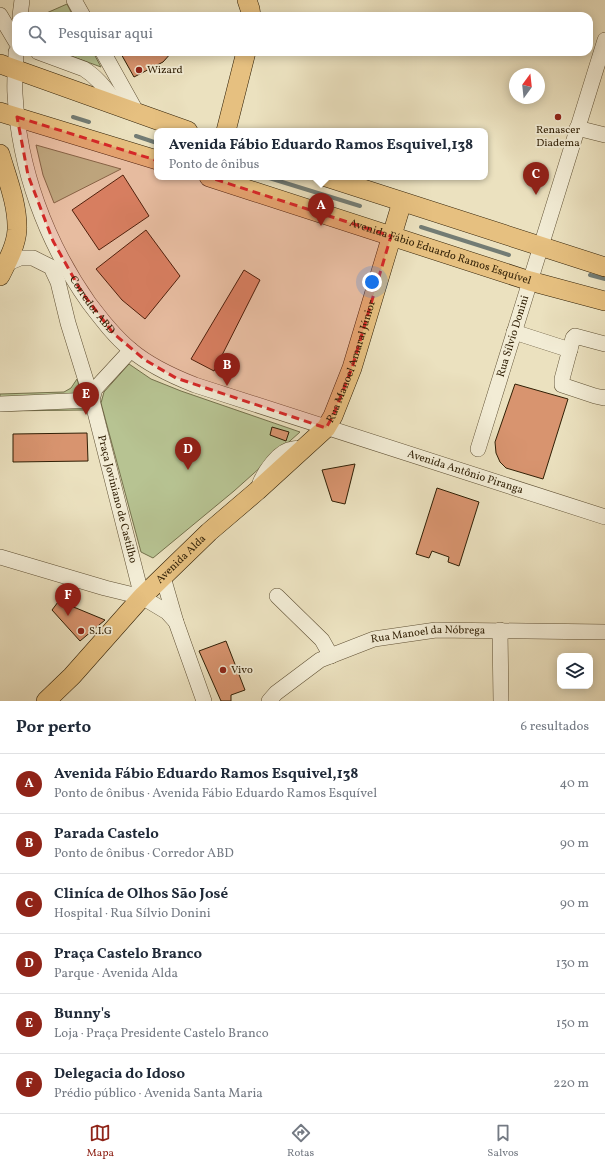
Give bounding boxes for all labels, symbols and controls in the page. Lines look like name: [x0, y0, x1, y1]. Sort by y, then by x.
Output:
search box: [12, 12, 593, 56]
icon: search: [26, 23, 48, 45]
text: Pesquisar aqui: [58, 24, 153, 45]
place label: Wizard: [147, 63, 183, 78]
marker: Wizard: [134, 65, 144, 75]
north arrow: [509, 68, 545, 104]
marker: Renascer Diadema: [553, 112, 563, 122]
place label: Renascer Diadema: [536, 123, 580, 151]
popup: [154, 128, 488, 180]
text: Avenida Fábio Eduardo Ramos Esquivel,138: [169, 135, 473, 156]
text: Ponto de ônibus: [169, 156, 259, 174]
pin: C: [523, 162, 549, 195]
pin: A: [308, 193, 334, 226]
street label: Avenida Fábio Eduardo Ramos Esquível: [347, 215, 533, 288]
your location: [362, 272, 382, 292]
street label: Corredor ABD: [66, 273, 118, 337]
street label: Rua Sílvio Donini: [493, 294, 533, 379]
street label: Rua Manoel Amaral Júnior: [323, 298, 380, 426]
pin: B: [214, 353, 240, 386]
pin: E: [73, 382, 99, 415]
street label: Praça Joviniano de Castilho: [94, 433, 141, 565]
pin: D: [175, 437, 201, 470]
street label: Avenida Antônio Piranga: [405, 446, 526, 498]
street label: Avenida Alda: [153, 531, 210, 587]
pin: F: [55, 583, 81, 616]
street label: Rua Manoel da Nóbrega: [370, 622, 486, 647]
place label: S.I.G: [89, 624, 112, 639]
marker: S.I.G: [76, 626, 86, 636]
map controls: [557, 653, 593, 689]
button: layers: [557, 653, 593, 689]
place label: Vivo: [231, 663, 253, 678]
marker: Vivo: [218, 665, 228, 675]
text: Por perto: [16, 716, 91, 739]
text: 6 resultados: [521, 718, 589, 736]
text: Avenida Fábio Eduardo Ramos Esquivel,138: [54, 764, 359, 785]
text: A: [24, 775, 34, 793]
text: 40 m: [560, 775, 589, 793]
text: Ponto de ônibus · Avenida Fábio Eduardo Ramos Esquível: [54, 785, 377, 803]
text: Parada Castelo: [54, 824, 159, 845]
text: B: [25, 835, 33, 853]
text: 90 m: [560, 835, 589, 853]
text: Ponto de ônibus · Corredor ABD: [54, 845, 234, 863]
text: Cliníca de Olhos São José: [54, 884, 228, 905]
text: C: [25, 895, 33, 913]
text: 90 m: [560, 895, 589, 913]
text: Hospital · Rua Sílvio Donini: [54, 905, 211, 923]
text: Praça Castelo Branco: [54, 944, 202, 965]
text: D: [24, 955, 34, 973]
text: 130 m: [556, 955, 589, 973]
text: Parque · Avenida Alda: [54, 965, 178, 983]
text: Bunny's: [54, 1004, 111, 1025]
text: E: [25, 1015, 33, 1033]
text: 150 m: [556, 1015, 589, 1033]
text: Loja · Praça Presidente Castelo Branco: [54, 1025, 269, 1043]
text: Delegacia do Idoso: [54, 1064, 185, 1085]
text: F: [25, 1075, 33, 1093]
text: 220 m: [553, 1075, 589, 1093]
text: Prédio público · Avenida Santa Maria: [54, 1085, 263, 1103]
tab: Mapa: [87, 1122, 114, 1161]
tab: Rotas: [287, 1122, 314, 1161]
tab: Salvos: [487, 1122, 518, 1161]

